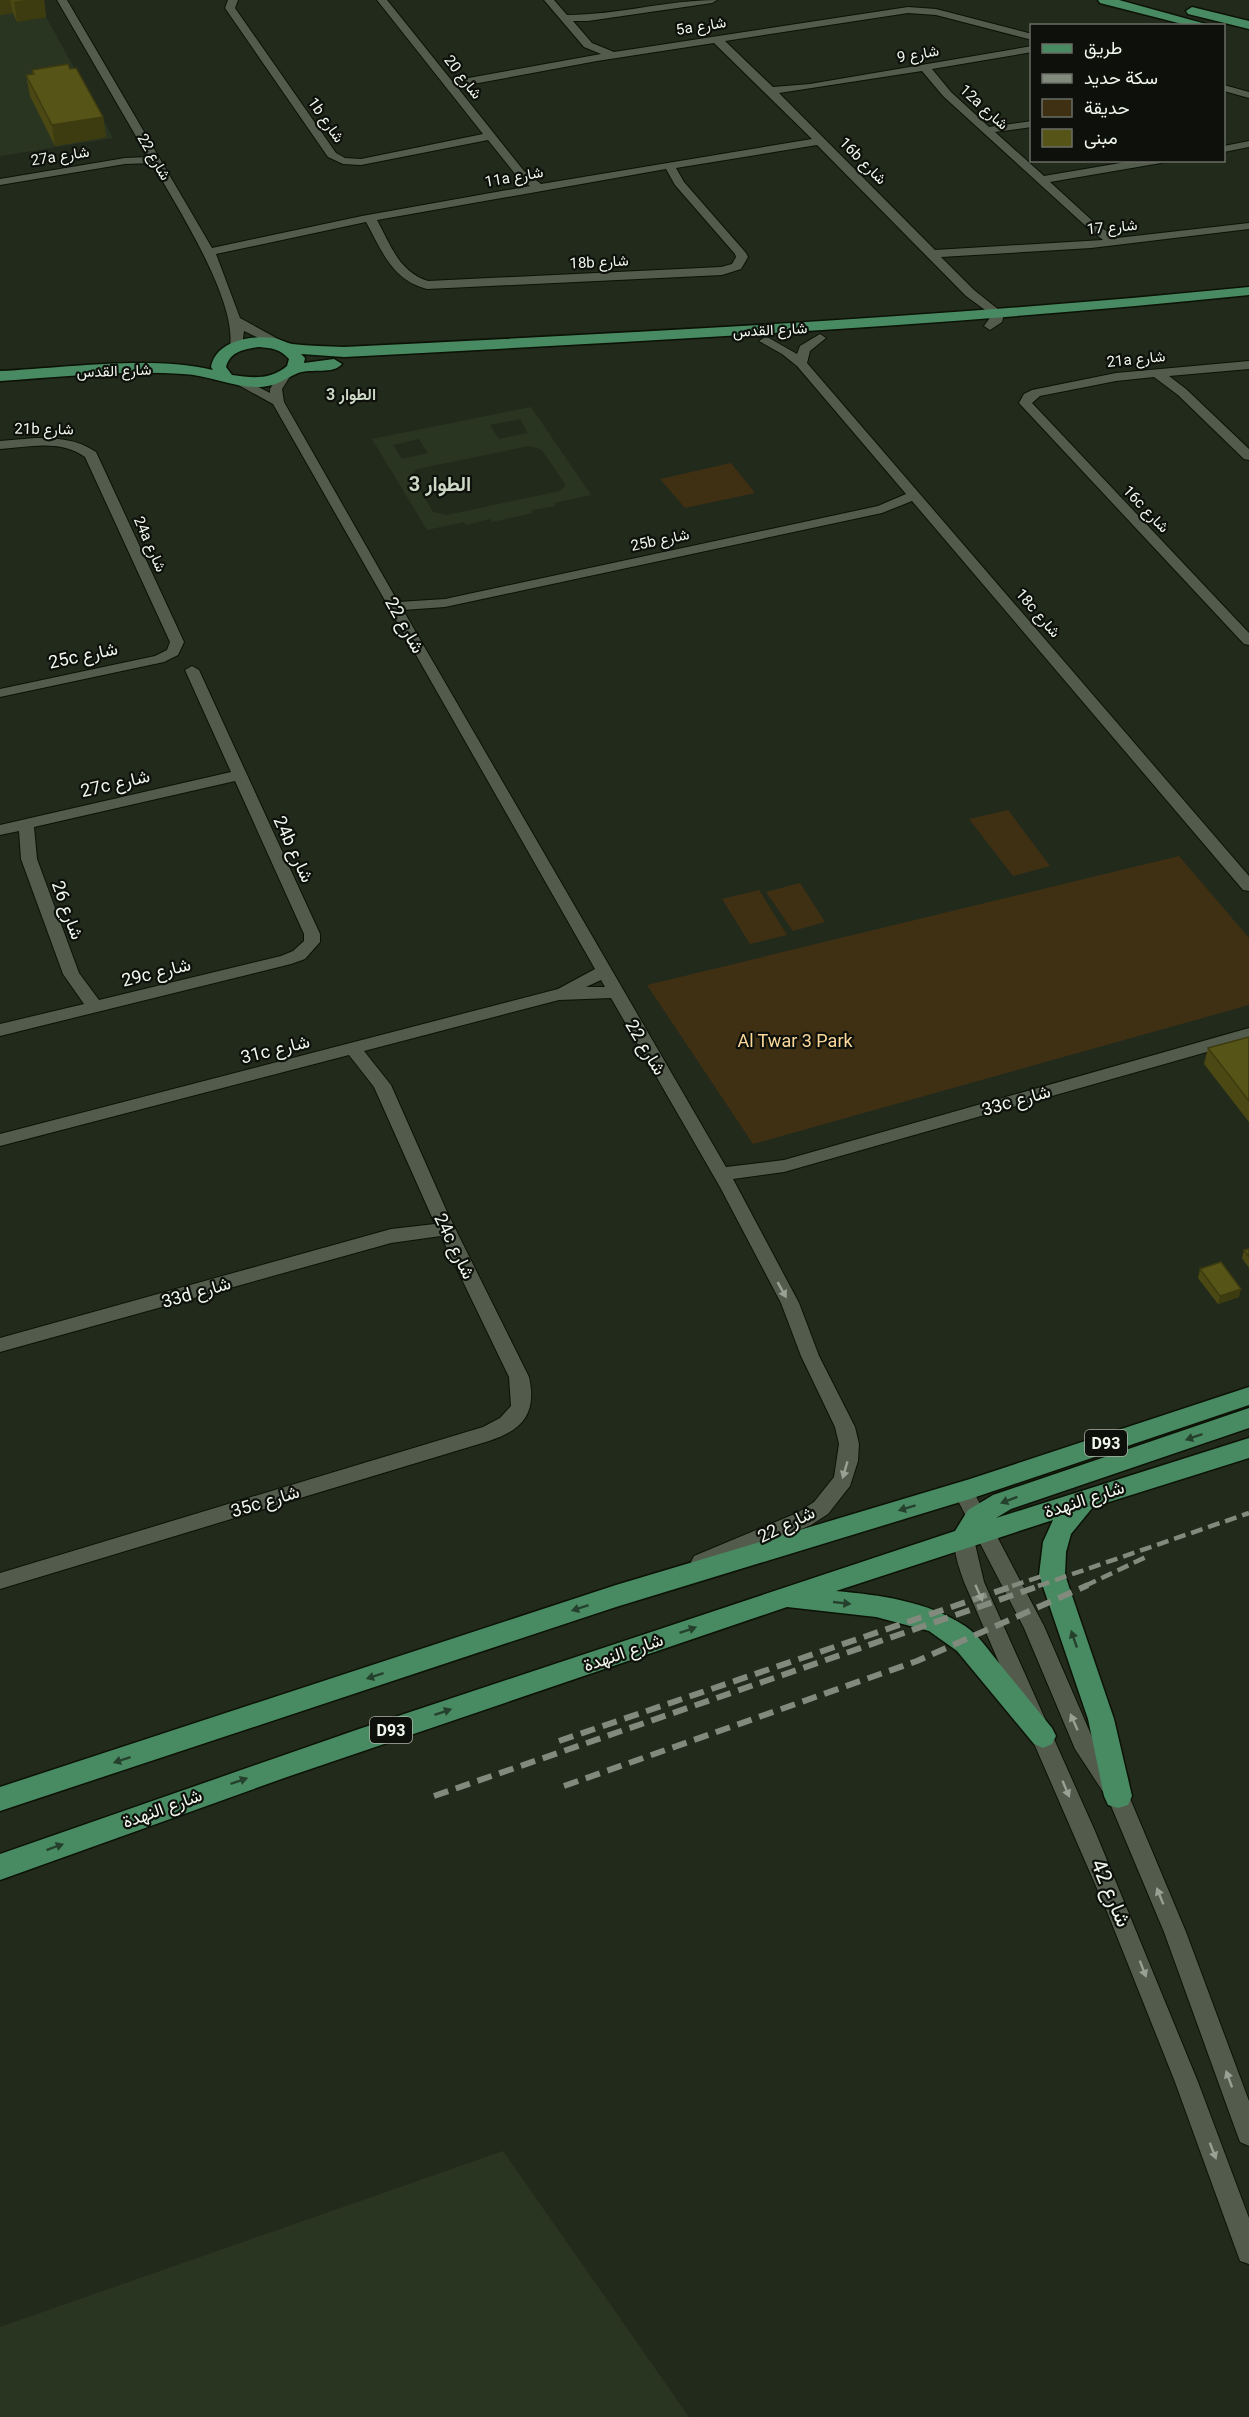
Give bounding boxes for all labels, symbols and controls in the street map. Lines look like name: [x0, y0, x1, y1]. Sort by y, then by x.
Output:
street label: 5a شارع: [675, 13, 728, 41]
legend: [1030, 24, 1225, 162]
text: طريق: [1084, 37, 1122, 59]
street label: شارع 9: [896, 41, 941, 69]
street label: شارع 20: [439, 51, 486, 104]
text: سكة حديد: [1084, 67, 1158, 88]
street label: 12a شارع: [955, 81, 1012, 135]
street label: 1b شارع: [302, 94, 348, 147]
text: حديقة: [1084, 97, 1130, 118]
text: مبنى: [1084, 127, 1118, 149]
street label: شارع 22: [132, 131, 175, 185]
street label: 16b شارع: [834, 134, 890, 190]
street label: 27a شارع: [29, 142, 91, 171]
street label: 11a شارع: [483, 163, 545, 193]
street label: شارع 17: [1086, 216, 1138, 240]
street label: 18b شارع: [569, 251, 629, 275]
street label: شارع القدس: [732, 319, 808, 343]
street label: 21a شارع: [1106, 347, 1167, 373]
street label: شارع القدس: [76, 361, 152, 383]
district label: الطوار 3: [326, 385, 376, 405]
street label: 21b شارع: [14, 419, 74, 441]
district label: الطوار 3: [409, 472, 471, 497]
street label: 16c شارع: [1118, 482, 1173, 538]
street label: 24a شارع: [128, 513, 170, 576]
street label: 25b شارع: [629, 525, 691, 557]
street label: 18c شارع: [1010, 585, 1064, 642]
street label: شارع 22: [379, 593, 429, 658]
street label: 25c شارع: [46, 637, 120, 675]
street label: 27c شارع: [78, 765, 152, 803]
street label: 24b شارع: [268, 812, 319, 886]
street label: شارع 26: [46, 878, 88, 943]
street label: 29c شارع: [119, 953, 193, 993]
street label: شارع 22: [620, 1015, 671, 1080]
street label: 31c شارع: [238, 1030, 312, 1070]
park label: Al Twar 3 Park: [737, 1030, 853, 1051]
street label: 33c شارع: [979, 1080, 1053, 1122]
street label: 24c شارع: [428, 1210, 480, 1283]
street label: 33d شارع: [159, 1272, 234, 1314]
one-way arrow: [777, 1281, 787, 1298]
road number: D93: [1085, 1430, 1127, 1456]
one-way arrow: [1185, 1433, 1203, 1443]
one-way arrow: [840, 1461, 849, 1479]
street label: شارع النهدة: [1041, 1476, 1127, 1524]
street label: 35c شارع: [228, 1481, 302, 1523]
one-way arrow: [1000, 1496, 1018, 1505]
street label: شارع 22: [754, 1501, 819, 1549]
one-way arrow: [898, 1504, 916, 1513]
one-way arrow: [974, 1585, 984, 1603]
one-way arrow: [833, 1599, 852, 1608]
one-way arrow: [571, 1604, 589, 1614]
one-way arrow: [679, 1624, 697, 1634]
street label: شارع النهدة: [580, 1629, 666, 1677]
one-way arrow: [1069, 1630, 1078, 1648]
one-way arrow: [366, 1672, 384, 1682]
one-way arrow: [434, 1707, 452, 1716]
one-way arrow: [1069, 1714, 1078, 1731]
road number: D93: [370, 1717, 412, 1743]
one-way arrow: [113, 1756, 131, 1765]
one-way arrow: [230, 1776, 248, 1785]
one-way arrow: [1061, 1781, 1071, 1799]
street label: شارع النهدة: [119, 1784, 205, 1834]
one-way arrow: [46, 1841, 64, 1851]
street label: شارع 42: [1084, 1856, 1136, 1931]
one-way arrow: [1155, 1887, 1165, 1905]
one-way arrow: [1138, 1960, 1148, 1978]
one-way arrow: [1223, 2069, 1233, 2087]
one-way arrow: [1208, 2142, 1218, 2160]

